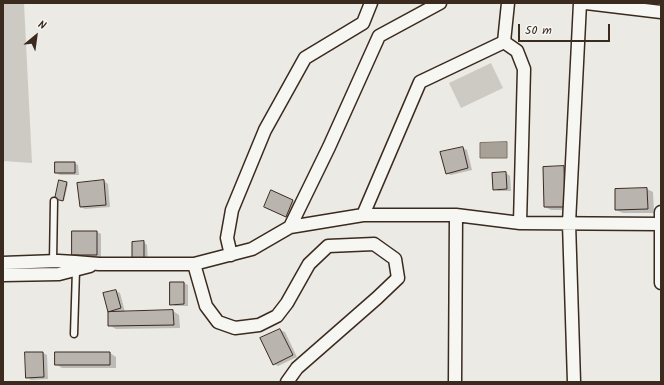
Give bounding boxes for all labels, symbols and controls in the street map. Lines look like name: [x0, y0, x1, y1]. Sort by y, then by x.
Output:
north arrow: [16, 16, 56, 56]
text: N: [34, 16, 49, 35]
scale bar: [520, 16, 612, 42]
text: 50 m: [525, 21, 552, 40]

